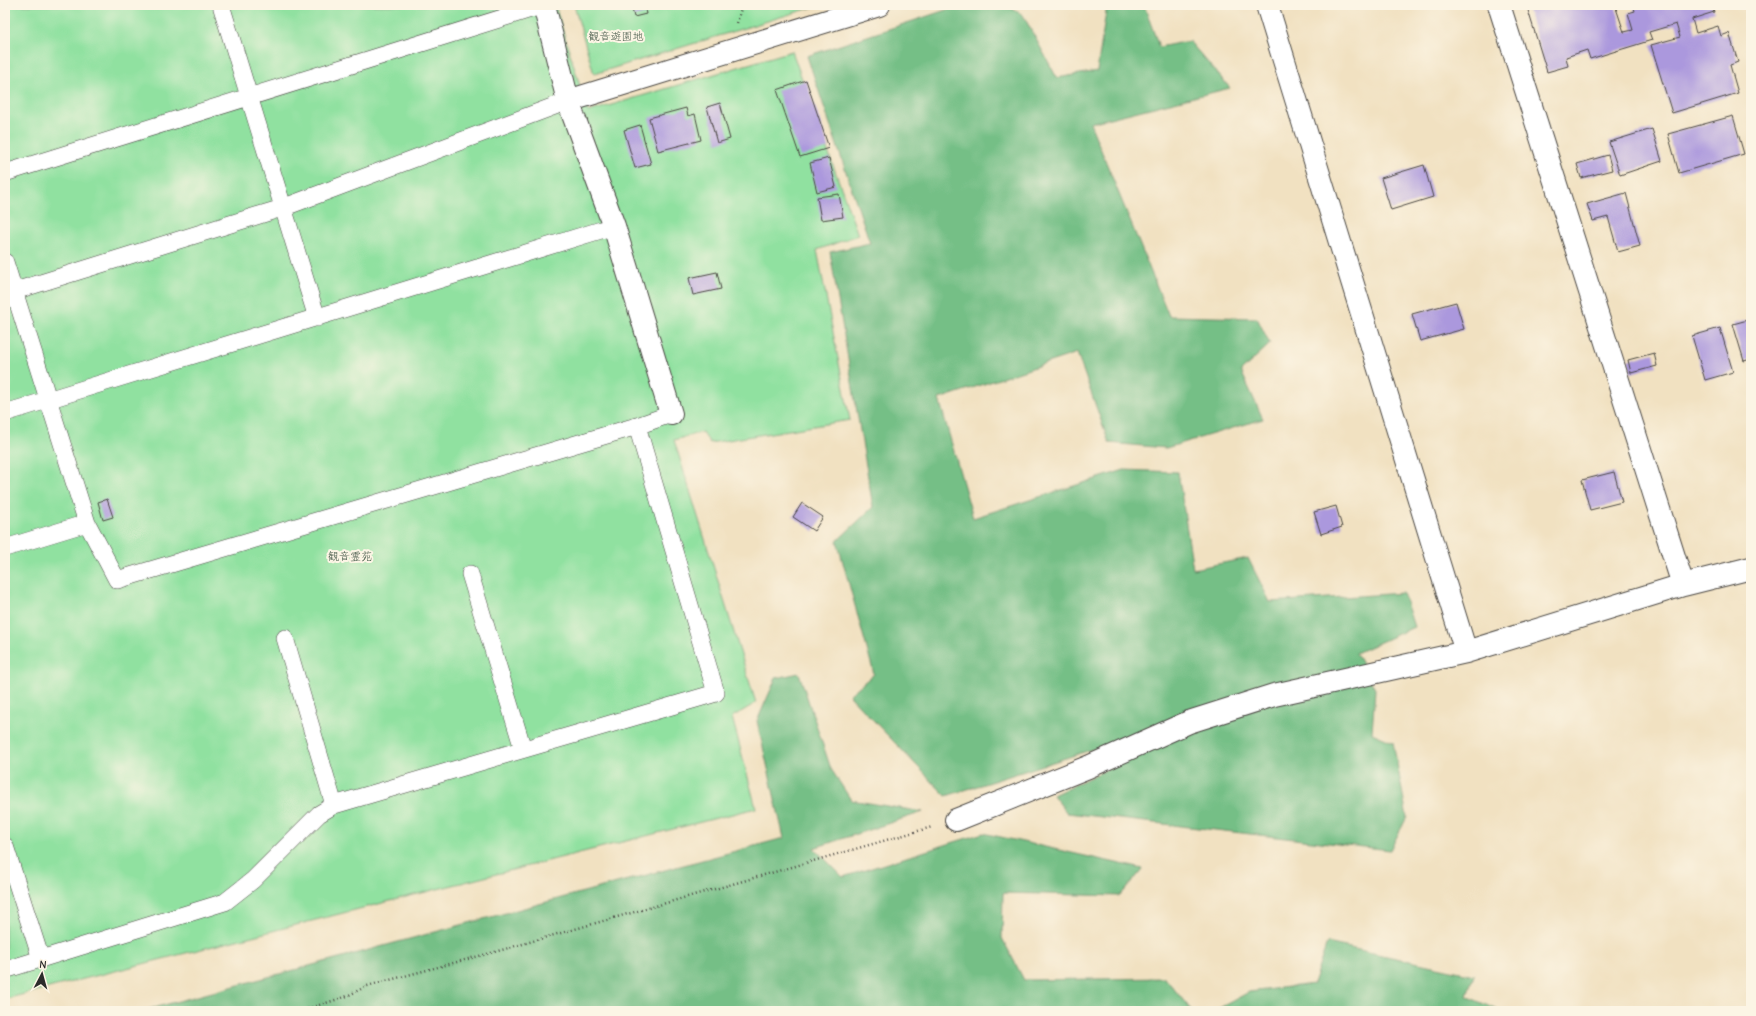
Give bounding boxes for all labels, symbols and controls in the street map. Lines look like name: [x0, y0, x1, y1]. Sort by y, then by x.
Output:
park label: 観音遊園地: [589, 30, 644, 43]
park label: 観音霊苑: [328, 550, 372, 563]
north arrow: [22, 954, 62, 994]
text: N: [39, 958, 47, 971]

